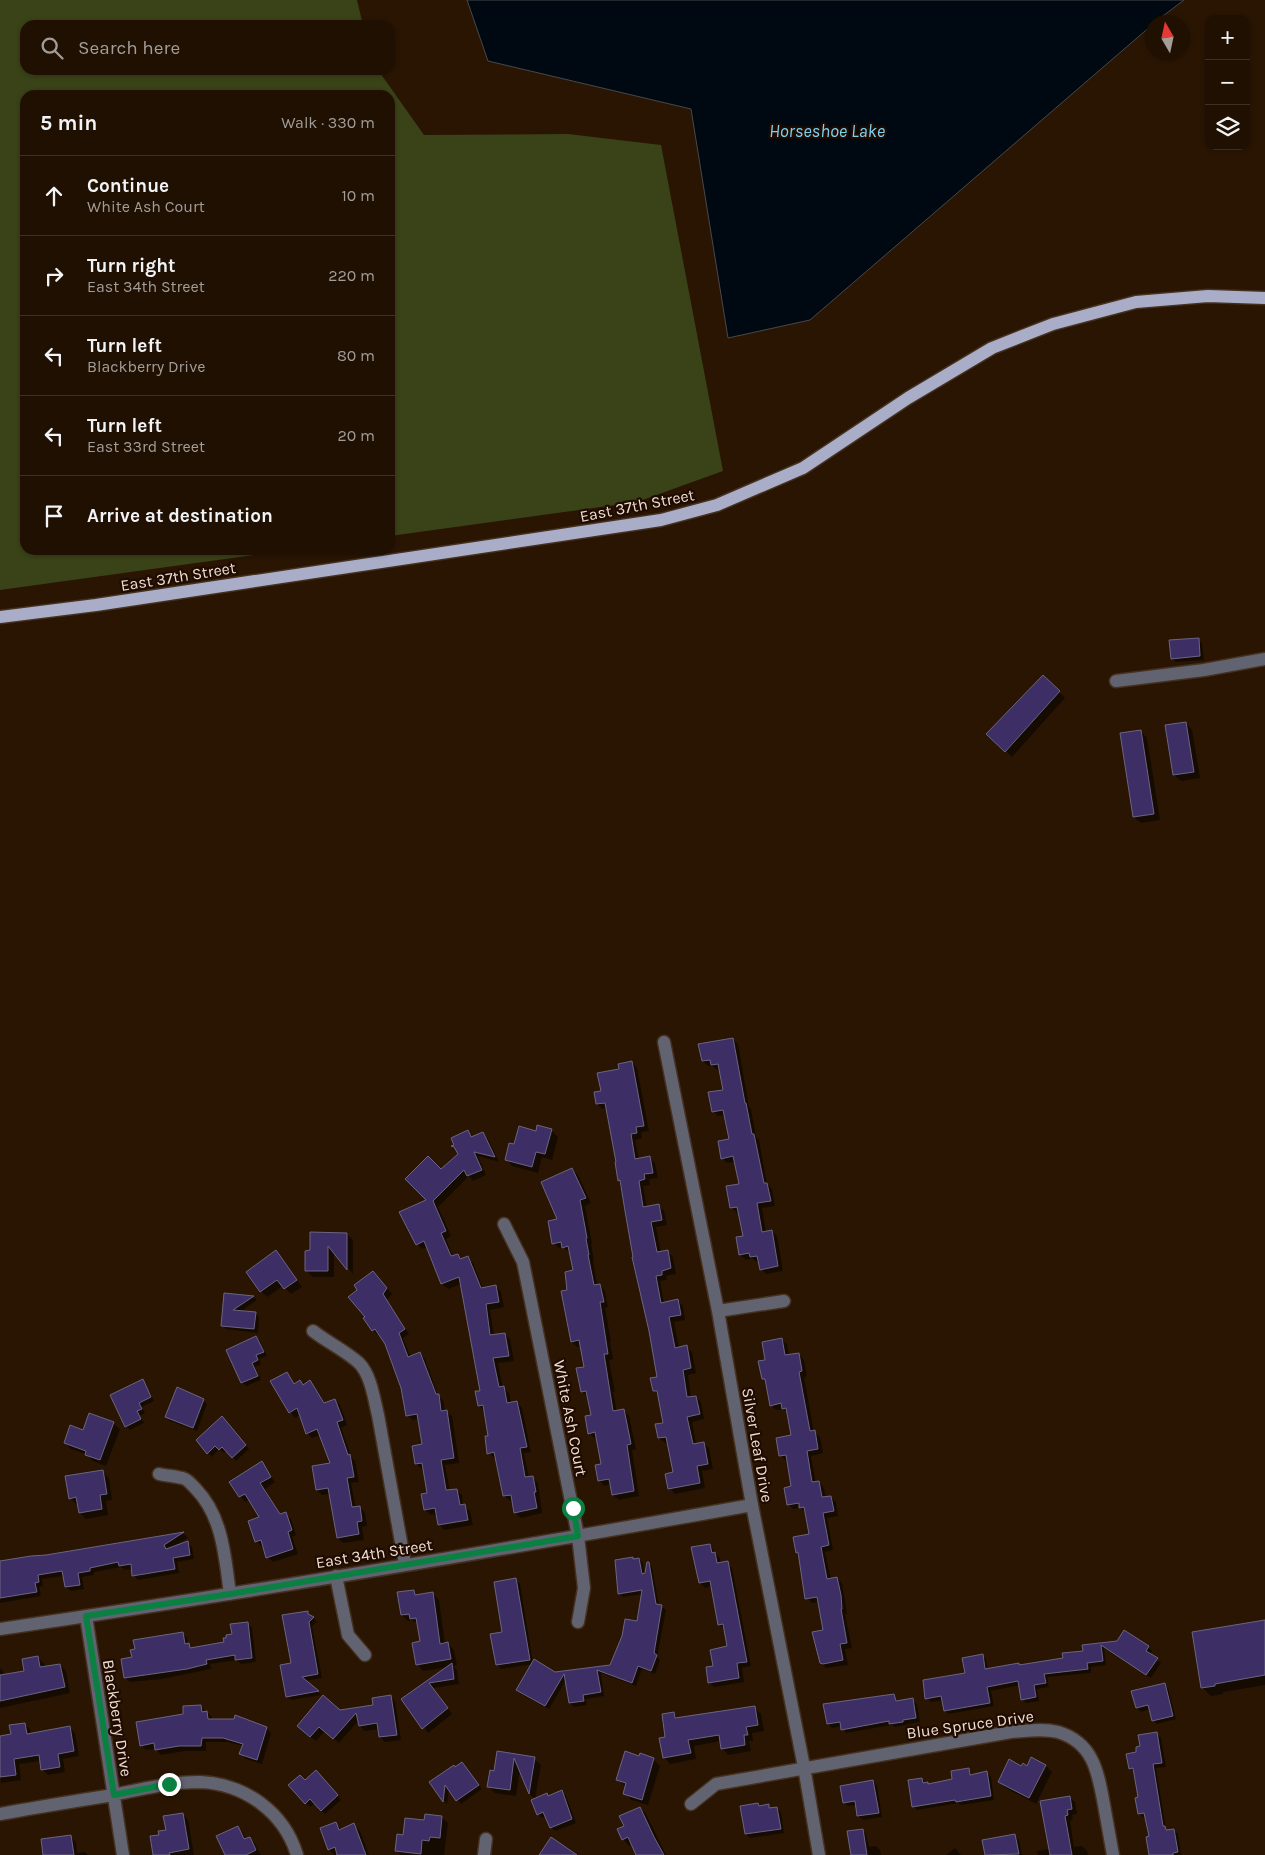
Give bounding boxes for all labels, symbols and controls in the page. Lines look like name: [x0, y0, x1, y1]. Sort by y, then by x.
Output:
north arrow: [1145, 15, 1190, 60]
map controls: [1205, 15, 1250, 150]
button: +: [1205, 15, 1250, 60]
search box: [20, 20, 395, 75]
icon: search: [38, 34, 66, 62]
text: Search here: [78, 37, 180, 59]
button: −: [1205, 60, 1250, 105]
button: layers: [1205, 105, 1250, 150]
text: 5 min: [40, 111, 97, 135]
text: Walk · 330 m: [281, 113, 375, 132]
water label: Horseshoe Lake: [769, 120, 885, 142]
text: Continue: [87, 175, 169, 197]
icon: ahead: [40, 182, 68, 210]
text: 10 m: [341, 186, 375, 205]
text: White Ash Court: [87, 197, 205, 216]
text: Turn right: [87, 255, 176, 277]
icon: right: [40, 262, 68, 290]
text: 220 m: [328, 266, 375, 285]
text: East 34th Street: [87, 277, 205, 296]
text: Turn left: [87, 335, 162, 357]
icon: left: [40, 342, 68, 370]
text: 80 m: [337, 346, 375, 365]
text: Blackberry Drive: [87, 357, 205, 376]
text: Turn left: [87, 415, 162, 437]
icon: left: [40, 422, 68, 450]
text: 20 m: [337, 426, 375, 445]
text: East 33rd Street: [87, 437, 205, 456]
street label: East 37th Street: [578, 485, 696, 526]
icon: arrive: [40, 502, 68, 530]
text: Arrive at destination: [87, 505, 273, 527]
street label: East 37th Street: [119, 558, 237, 595]
street label: White Ash Court: [550, 1358, 591, 1478]
street label: Silver Leaf Drive: [738, 1386, 777, 1504]
route start: [562, 1497, 585, 1520]
street label: East 34th Street: [314, 1535, 434, 1572]
street label: Blackberry Drive: [99, 1658, 136, 1778]
street label: Blue Spruce Drive: [905, 1706, 1035, 1743]
route end: [158, 1773, 181, 1796]

